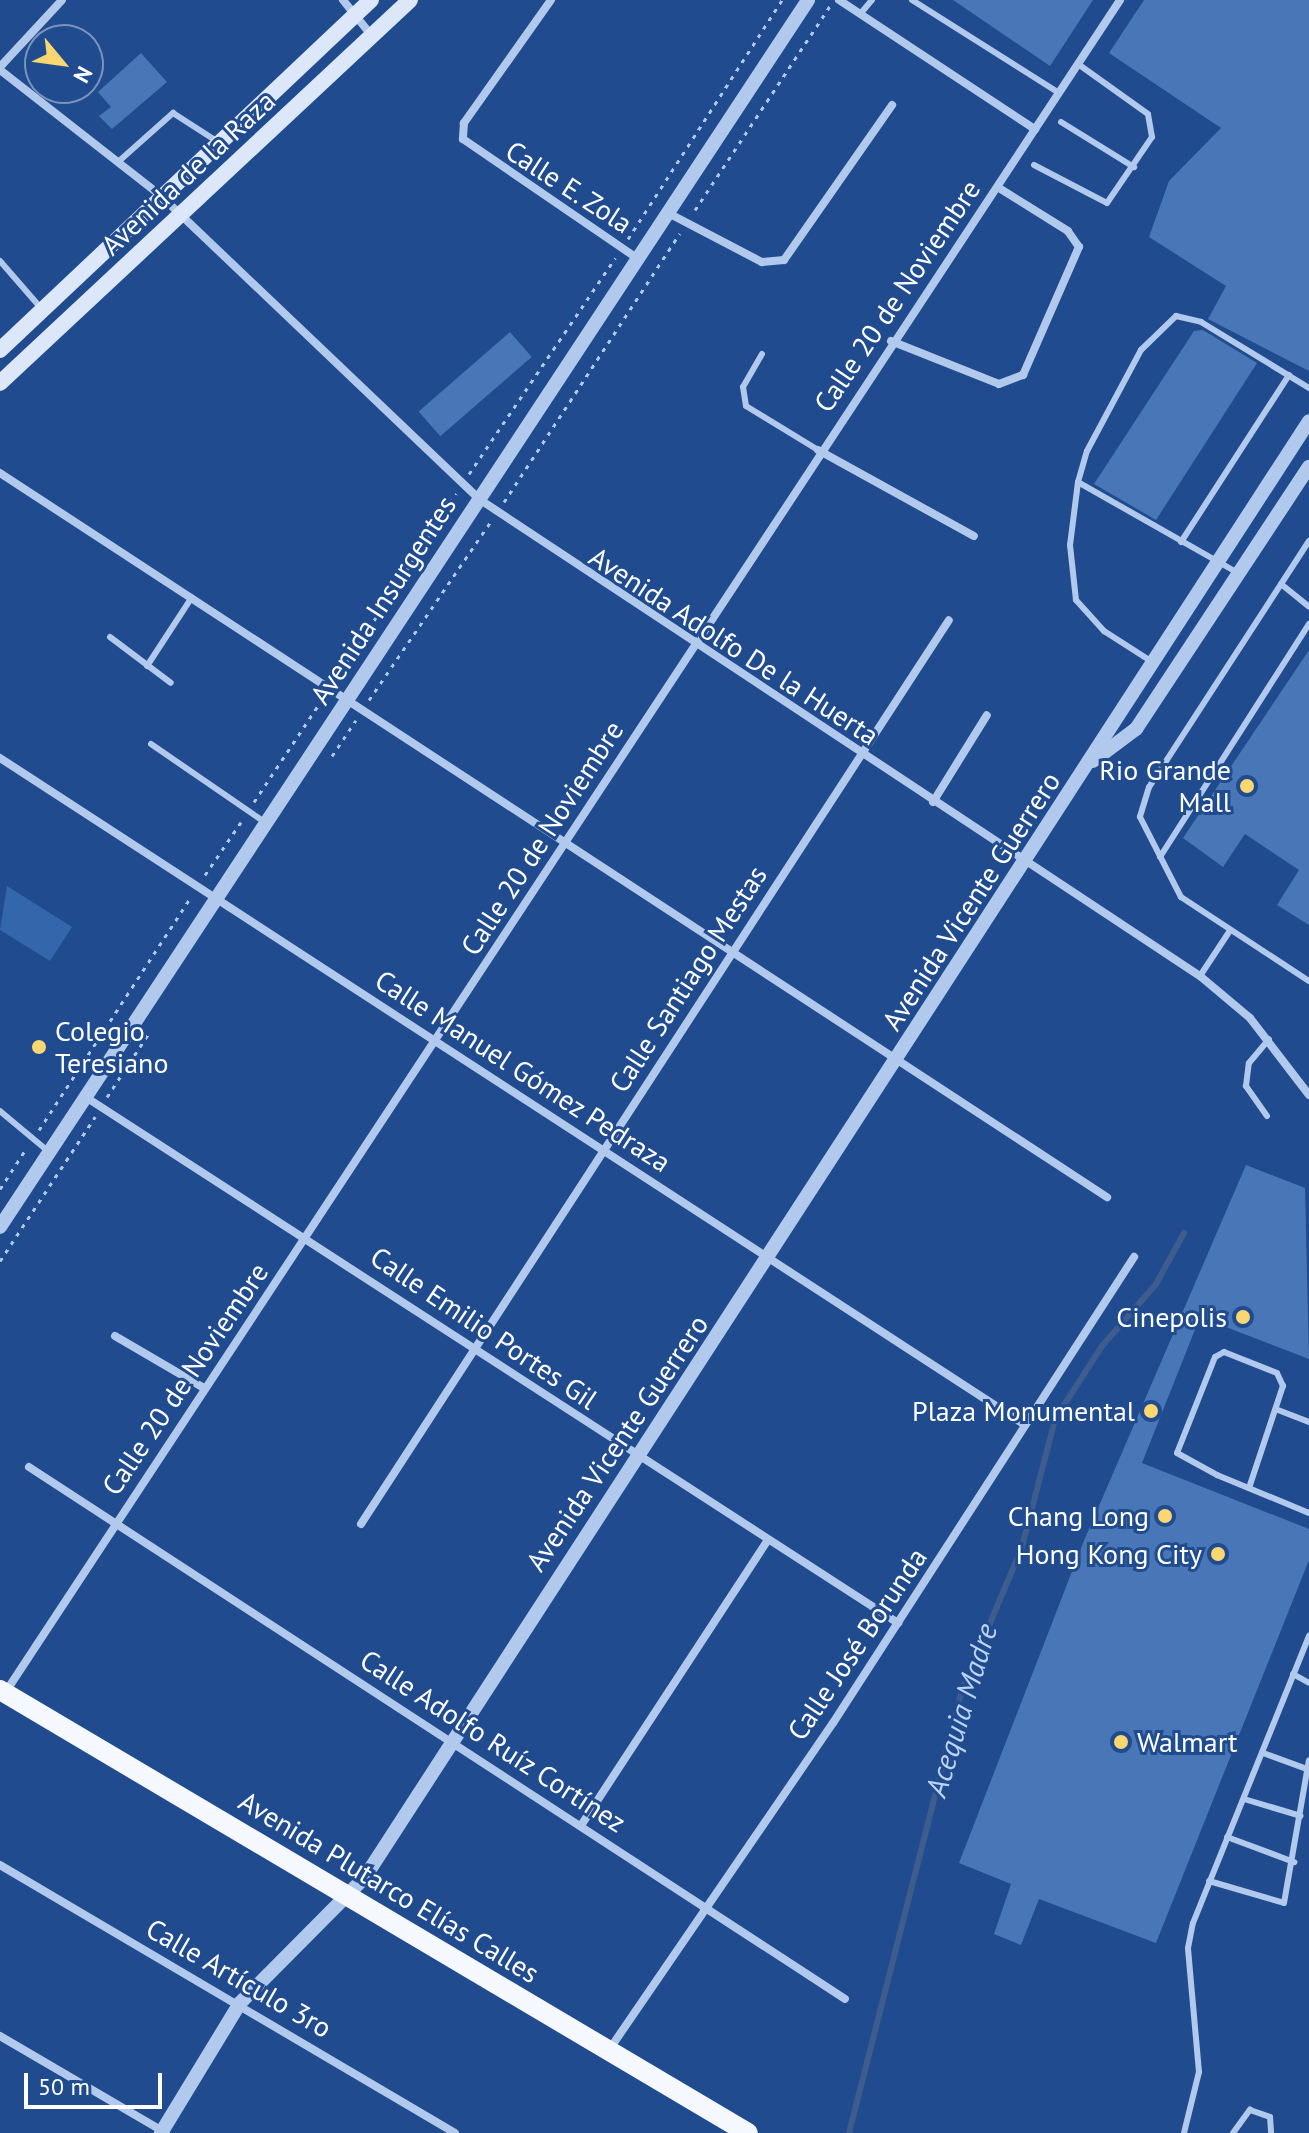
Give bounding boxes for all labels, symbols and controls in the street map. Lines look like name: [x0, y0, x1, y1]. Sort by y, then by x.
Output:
north arrow: [24, 24, 104, 104]
text: N: [67, 62, 99, 88]
street label: Avenida de la Raza: [94, 84, 282, 262]
street label: Calle E. Zola: [498, 133, 640, 241]
street label: Calle 20 de Noviembre: [807, 174, 987, 418]
street label: Avenida Insurgentes: [303, 489, 463, 711]
street label: Avenida Adolfo De la Huerta: [583, 540, 885, 752]
street label: Calle 20 de Noviembre: [454, 715, 630, 961]
place label: Rio Grande Mall: [1099, 753, 1231, 819]
street label: Avenida Vicente Guerrero: [875, 765, 1067, 1037]
marker: Rio Grande Mall: [1238, 777, 1256, 795]
street label: Calle Santiago Mestas: [602, 859, 774, 1099]
street label: Calle Manuel Gómez Pedraza: [369, 963, 677, 1179]
place label: Colegio Teresiano: [55, 1014, 168, 1080]
marker: Colegio Teresiano: [30, 1038, 48, 1056]
street label: Calle Emilio Portes Gil: [364, 1240, 604, 1416]
street label: Calle 20 de Noviembre: [95, 1257, 275, 1501]
place label: Cinepolis: [1116, 1300, 1227, 1334]
street label: Avenida Vicente Guerrero: [519, 1308, 715, 1578]
marker: Cinepolis: [1234, 1308, 1252, 1326]
place label: Plaza Monumental: [912, 1394, 1135, 1428]
marker: Plaza Monumental: [1142, 1402, 1160, 1420]
place label: Chang Long: [1008, 1499, 1149, 1533]
marker: Chang Long: [1156, 1507, 1174, 1525]
place label: Hong Kong City: [1016, 1537, 1202, 1571]
street label: Calle José Borunda: [780, 1542, 934, 1746]
marker: Hong Kong City: [1209, 1545, 1227, 1563]
water label: Acequia Madre: [918, 1619, 1004, 1801]
street label: Calle Adolfo Ruíz Cortínez: [353, 1642, 633, 1840]
place label: Walmart: [1137, 1725, 1238, 1759]
marker: Walmart: [1112, 1733, 1130, 1751]
street label: Avenida Plutarco Elías Calles: [233, 1784, 545, 1990]
street label: Calle Artículo 3ro: [140, 1911, 338, 2045]
scale bar: [28, 2057, 166, 2107]
text: 50 m: [38, 2071, 90, 2102]

